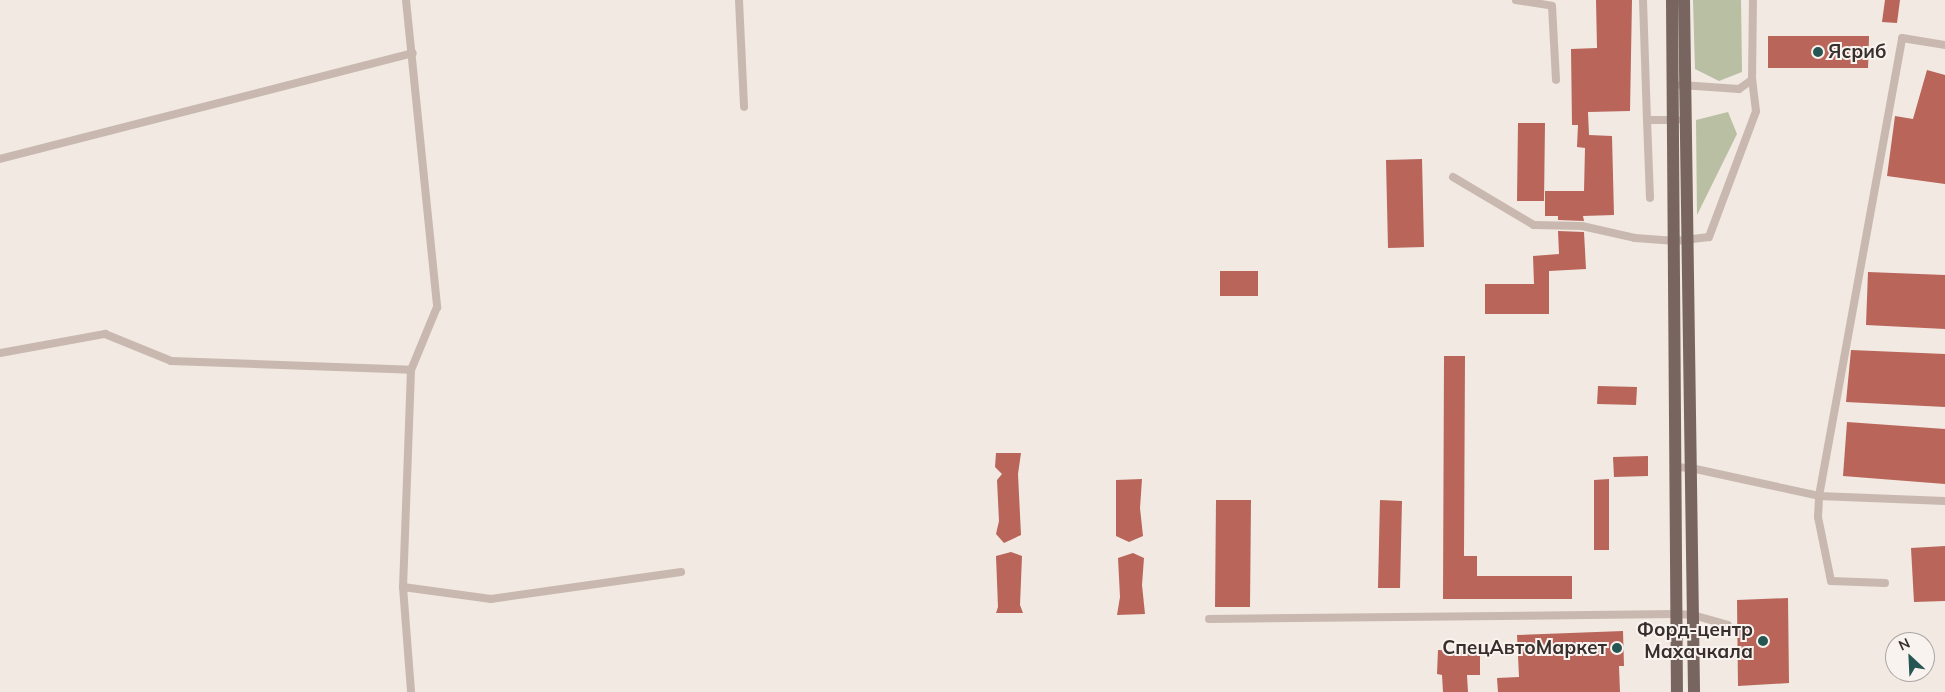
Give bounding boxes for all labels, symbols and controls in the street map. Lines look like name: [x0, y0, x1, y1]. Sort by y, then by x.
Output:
place label: Ясриб: [1828, 41, 1887, 63]
marker: Ясриб: [1812, 46, 1824, 58]
place label: Форд-центр Махачкала: [1637, 619, 1753, 663]
north arrow: [1885, 632, 1935, 682]
text: N: [1895, 634, 1913, 655]
marker: Форд-центр Махачкала: [1757, 635, 1769, 647]
place label: СпецАвтоМаркет: [1442, 637, 1607, 659]
marker: СпецАвтоМаркет: [1611, 642, 1623, 654]

